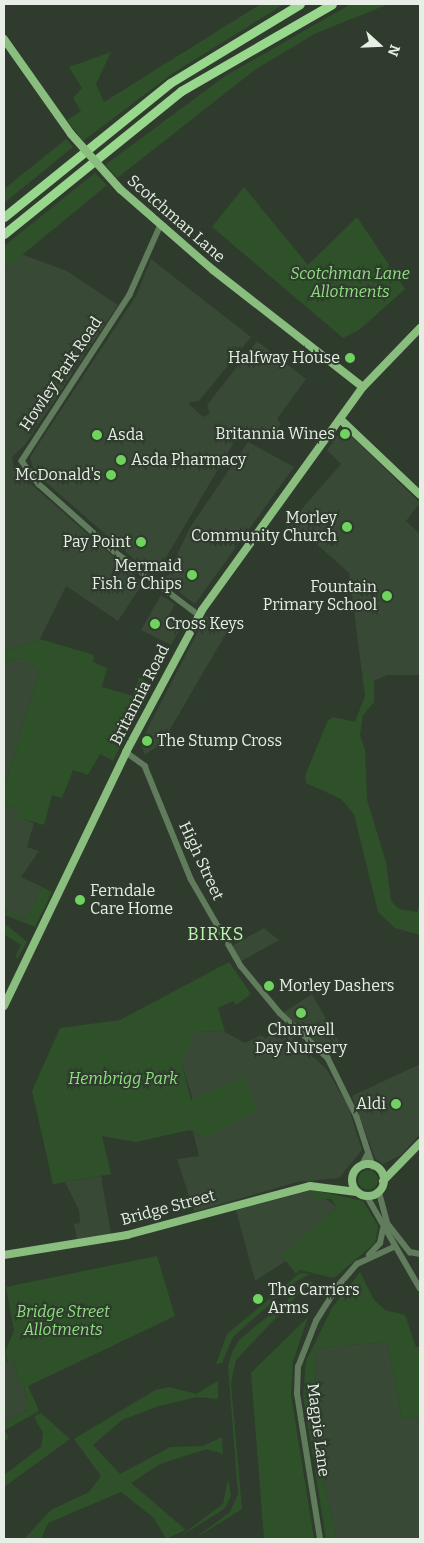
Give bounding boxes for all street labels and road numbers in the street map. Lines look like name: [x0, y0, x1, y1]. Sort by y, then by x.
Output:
street label: Scotchman Lane: [123, 171, 229, 267]
street label: Howley Park Road: [16, 313, 106, 435]
street label: Britannia Road: [106, 641, 174, 749]
street label: High Street: [174, 819, 228, 903]
street label: Bridge Street: [119, 1186, 217, 1230]
street label: Magpie Lane: [303, 1382, 333, 1478]

